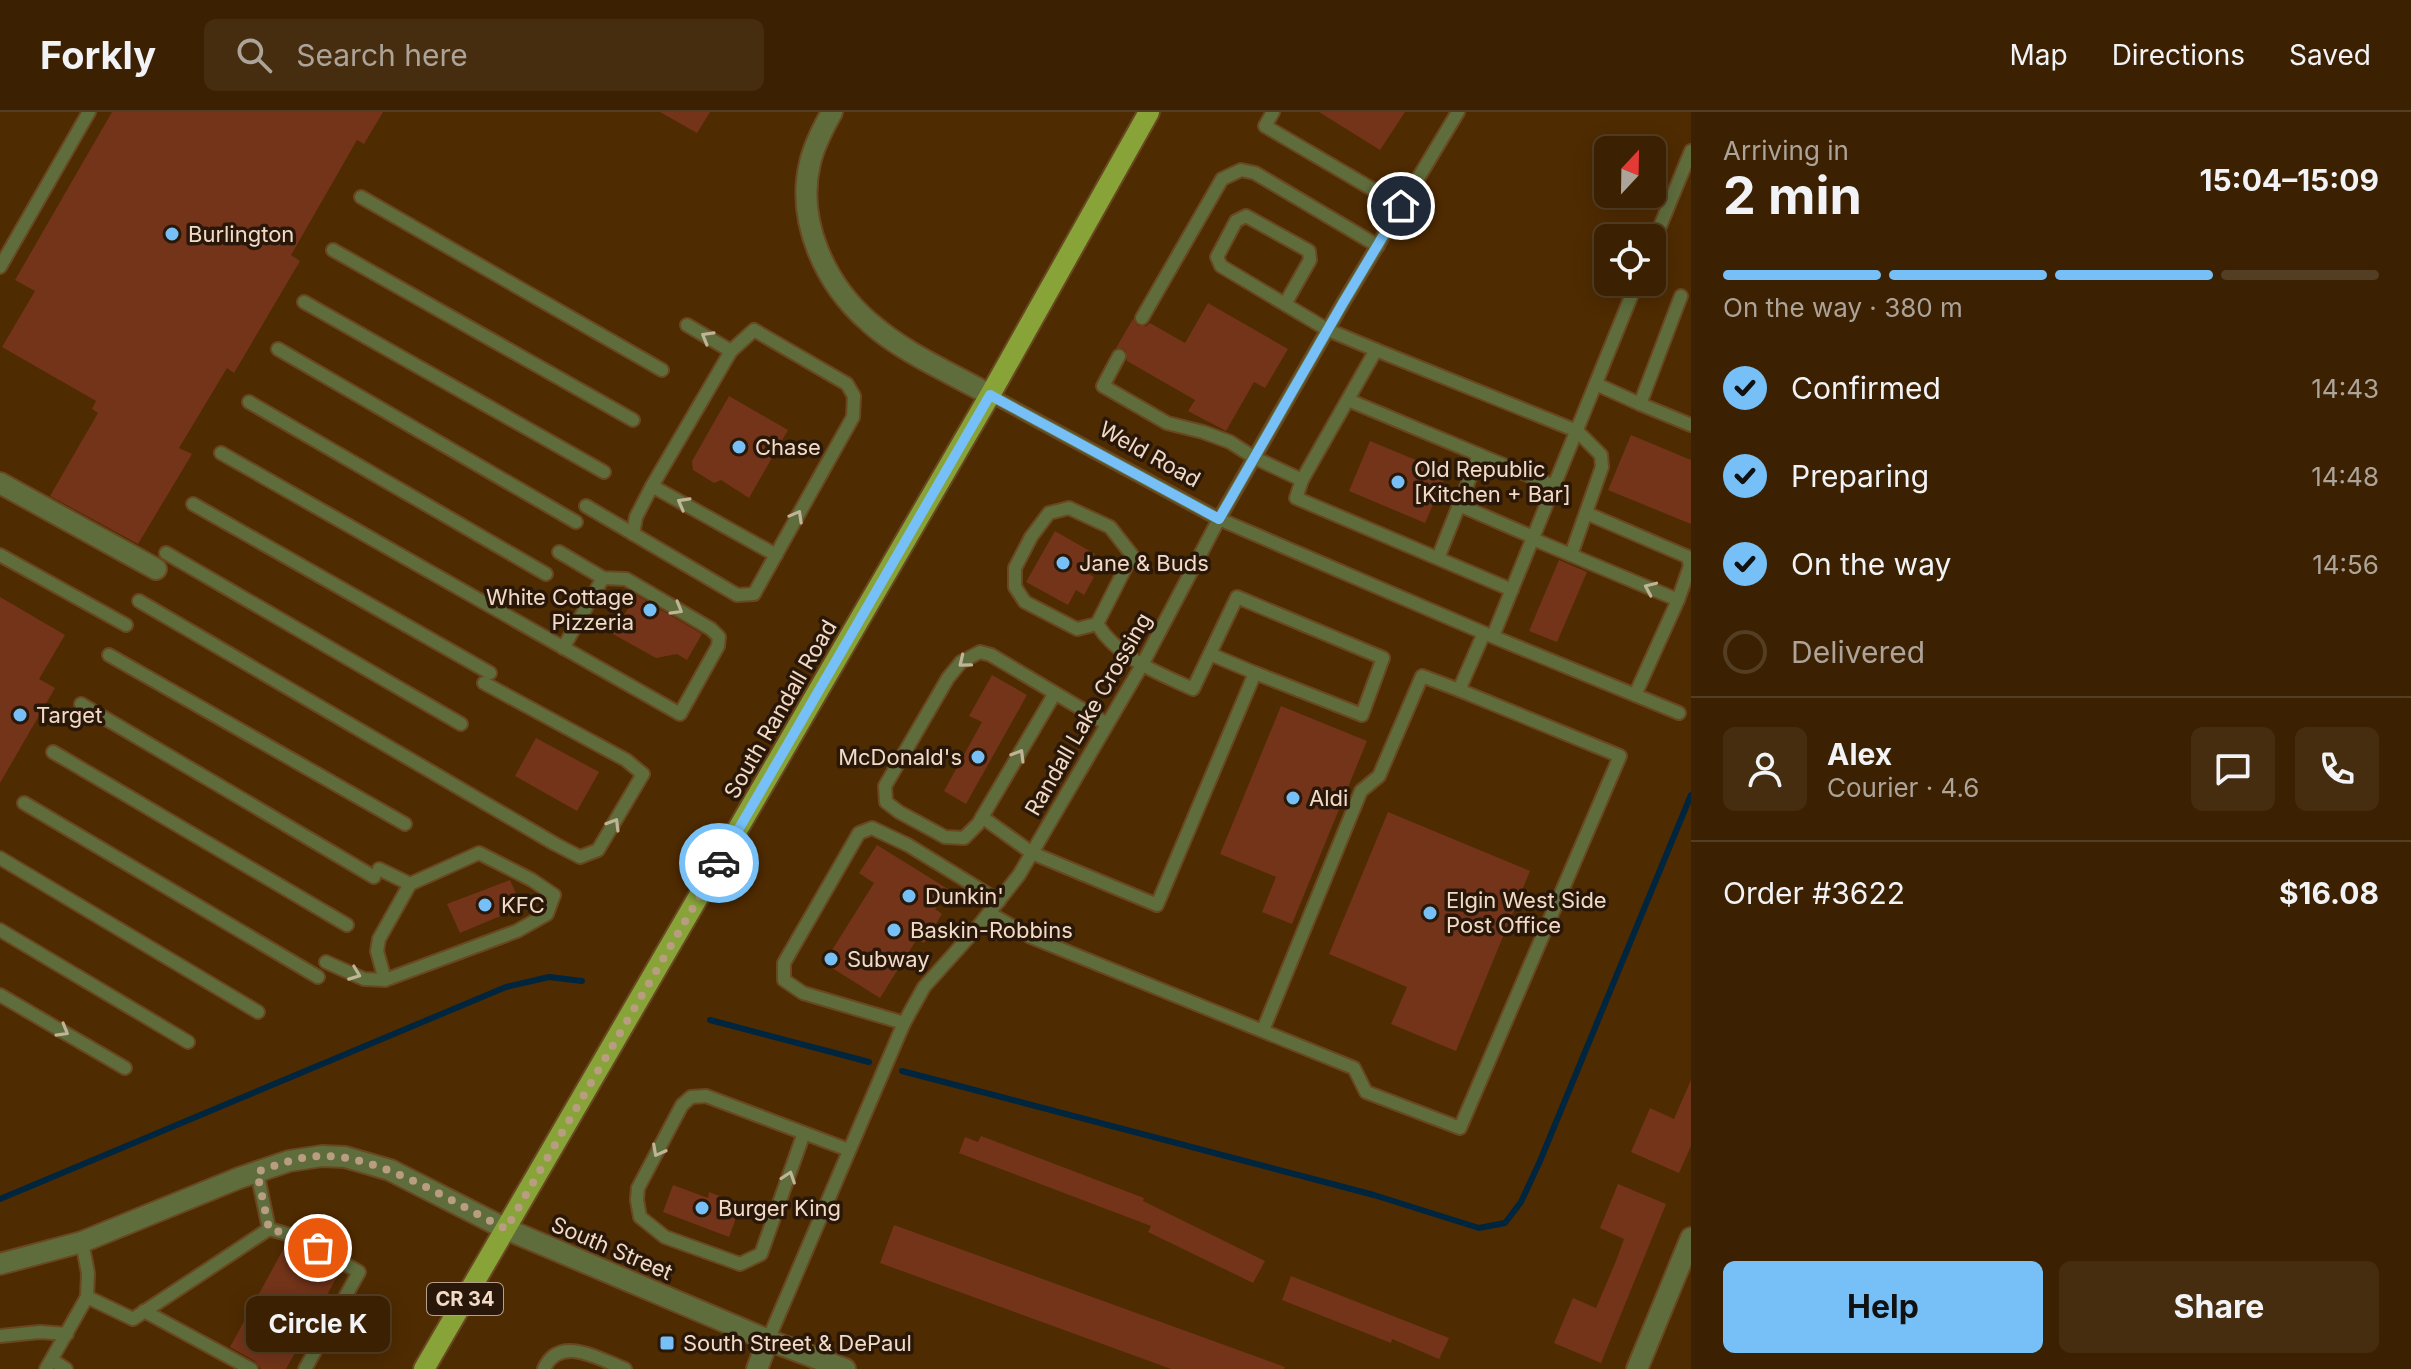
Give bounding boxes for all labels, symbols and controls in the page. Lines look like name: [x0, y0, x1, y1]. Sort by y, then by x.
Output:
search box: [204, 19, 764, 91]
text: Forkly: [40, 32, 156, 78]
icon: search: [232, 33, 276, 77]
text: Search here: [296, 37, 468, 73]
text: Map: [2009, 38, 2068, 72]
text: Directions: [2112, 38, 2245, 72]
text: Saved: [2289, 38, 2371, 72]
text: Arriving in: [1723, 135, 1849, 166]
north arrow: [1594, 136, 1666, 208]
map controls: [1594, 136, 1666, 296]
text: 15:04–15:09: [2200, 162, 2379, 198]
text: 2 min: [1723, 164, 1862, 227]
pin: [1367, 172, 1435, 240]
icon: home: [1379, 184, 1423, 228]
place label: Burlington: [188, 221, 294, 247]
button: locate: [1594, 224, 1666, 296]
marker: Burlington: [163, 225, 181, 243]
text: On the way · 380 m: [1723, 292, 1963, 323]
one-way arrow: [701, 331, 716, 347]
icon: check: [1723, 366, 1767, 410]
text: Confirmed: [1791, 370, 1941, 406]
text: 14:43: [2311, 373, 2379, 404]
street label: Weld Road: [1095, 416, 1205, 492]
place label: Chase: [755, 434, 821, 460]
marker: Chase: [730, 438, 748, 456]
icon: check: [1723, 454, 1767, 498]
place label: Old Republic [Kitchen + Bar]: [1414, 456, 1571, 507]
text: Preparing: [1791, 458, 1929, 494]
text: 14:48: [2311, 461, 2379, 492]
marker: Old Republic [Kitchen + Bar]: [1389, 473, 1407, 491]
one-way arrow: [677, 497, 692, 513]
one-way arrow: [788, 510, 803, 524]
icon: check: [1723, 542, 1767, 586]
text: On the way: [1791, 546, 1951, 582]
text: 14:56: [2312, 549, 2379, 580]
place label: Jane & Buds: [1079, 550, 1209, 576]
marker: Jane & Buds: [1054, 554, 1072, 572]
one-way arrow: [1644, 581, 1658, 597]
place label: White Cottage Pizzeria: [486, 584, 634, 635]
one-way arrow: [668, 599, 683, 615]
marker: White Cottage Pizzeria: [641, 601, 659, 619]
street label: Randall Lake Crossing: [1019, 608, 1157, 820]
street label: South Randall Road: [718, 615, 842, 803]
text: Delivered: [1791, 634, 1925, 670]
one-way arrow: [958, 653, 973, 667]
place label: Target: [36, 702, 102, 728]
marker: Target: [11, 706, 29, 724]
button: person: [1723, 727, 1807, 811]
button: chat: [2191, 727, 2275, 811]
button: phone: [2295, 727, 2379, 811]
text: Alex: [1827, 736, 1892, 772]
place label: McDonald's: [838, 744, 962, 770]
marker: McDonald's: [969, 748, 987, 766]
one-way arrow: [1009, 749, 1024, 764]
text: Courier · 4.6: [1827, 772, 1979, 803]
place label: Aldi: [1309, 785, 1348, 811]
marker: Aldi: [1284, 789, 1302, 807]
one-way arrow: [604, 818, 619, 833]
courier: [679, 823, 759, 903]
icon: car: [697, 841, 741, 885]
text: Order #3622: [1723, 875, 1905, 911]
text: $16.08: [2279, 875, 2379, 911]
place label: Dunkin': [925, 883, 1004, 909]
marker: Dunkin': [900, 887, 918, 905]
place label: Elgin West Side Post Office: [1446, 887, 1607, 938]
place label: KFC: [501, 892, 545, 918]
marker: KFC: [476, 896, 494, 914]
marker: Elgin West Side Post Office: [1421, 904, 1439, 922]
place label: Baskin-Robbins: [910, 917, 1073, 943]
marker: Baskin-Robbins: [885, 921, 903, 939]
place label: Subway: [847, 946, 930, 972]
marker: Subway: [822, 950, 840, 968]
one-way arrow: [347, 964, 361, 981]
one-way arrow: [54, 1021, 69, 1037]
one-way arrow: [652, 1142, 668, 1156]
one-way arrow: [779, 1171, 795, 1185]
place label: Burger King: [718, 1195, 841, 1221]
marker: Burger King: [693, 1199, 711, 1217]
street label: South Street: [548, 1211, 676, 1285]
pin: [284, 1214, 352, 1282]
icon: bag: [296, 1226, 340, 1270]
button: Help: [1723, 1261, 2043, 1353]
button: Share: [2059, 1261, 2379, 1353]
road number: CR 34: [427, 1283, 503, 1315]
callout: Circle K: [246, 1296, 390, 1352]
text: Circle K: [269, 1308, 367, 1339]
place label: South Street & DePaul: [683, 1330, 912, 1356]
marker: South Street & DePaul: [658, 1334, 676, 1352]

